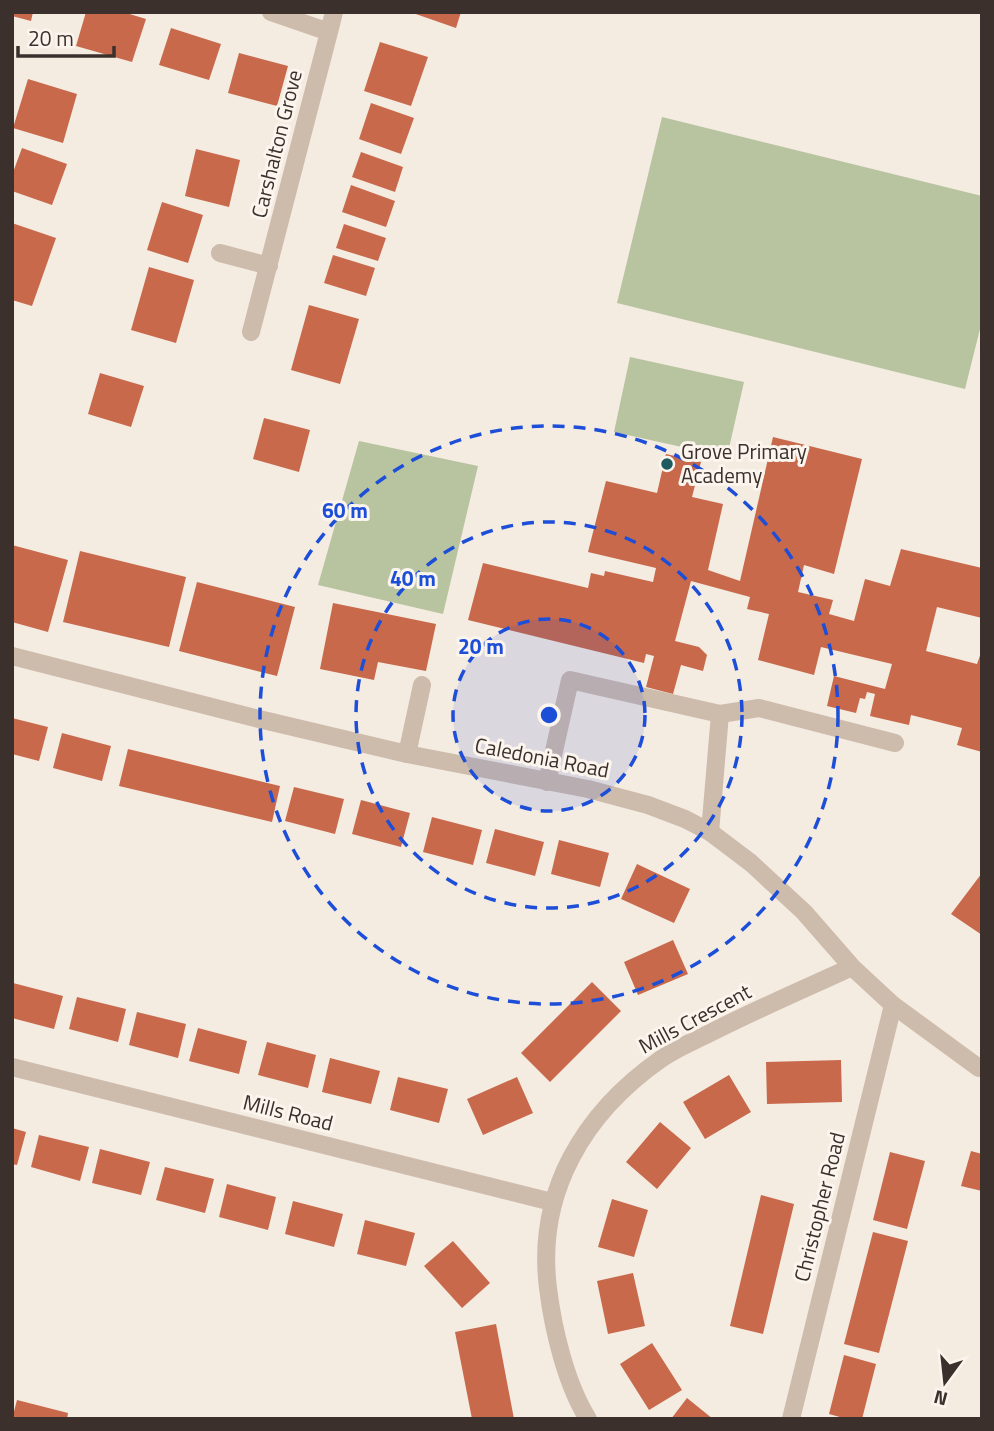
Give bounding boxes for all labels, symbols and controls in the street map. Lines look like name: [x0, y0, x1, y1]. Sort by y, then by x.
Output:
scale bar: [18, 14, 114, 58]
text: 20 m: [28, 22, 74, 54]
street label: Carshalton Grove: [242, 66, 310, 221]
place label: Grove Primary Academy: [681, 435, 807, 491]
marker: Grove Primary Academy: [659, 456, 675, 472]
text: 60 m: [322, 494, 368, 526]
text: 40 m: [390, 562, 436, 594]
text: 20 m: [458, 630, 504, 662]
centre of rings: [537, 703, 561, 727]
street label: Caledonia Road: [472, 728, 612, 786]
street label: Mills Crescent: [633, 975, 757, 1061]
street label: Mills Road: [240, 1085, 337, 1139]
street label: Christopher Road: [785, 1129, 853, 1285]
north arrow: [910, 1347, 980, 1417]
text: N: [930, 1383, 951, 1415]

